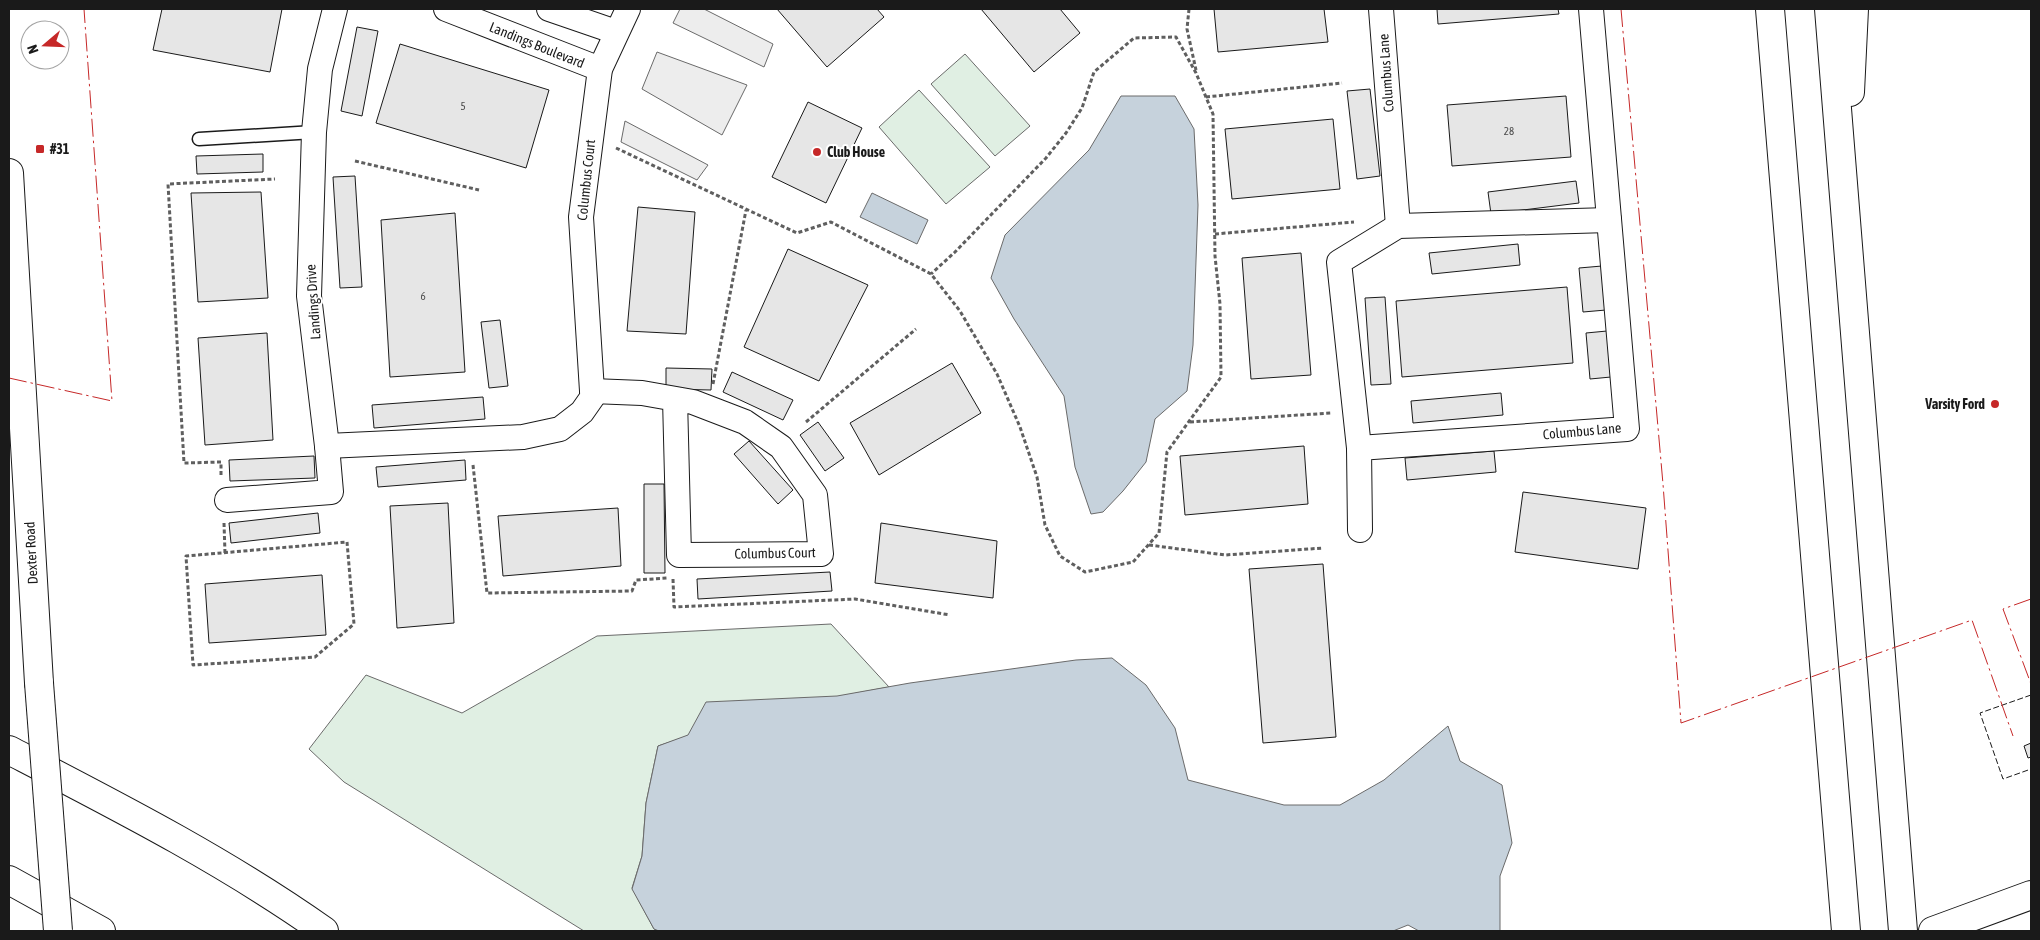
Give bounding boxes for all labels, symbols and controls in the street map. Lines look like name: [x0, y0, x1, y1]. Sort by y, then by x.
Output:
street label: Landings Boulevard: [487, 19, 587, 71]
north arrow: [20, 20, 70, 70]
street label: Columbus Lane: [1375, 33, 1397, 113]
text: N: [24, 43, 42, 56]
house number: 5: [460, 100, 466, 112]
house number: 28: [1504, 125, 1514, 137]
street label: Columbus Court: [574, 139, 598, 221]
place label: #31: [49, 141, 70, 157]
marker: #31: [34, 143, 46, 155]
place label: Club House: [827, 144, 885, 160]
marker: Club House: [811, 146, 823, 158]
street label: Landings Drive: [302, 264, 324, 340]
house number: 6: [420, 290, 426, 302]
place label: Varsity Ford: [1924, 396, 1985, 412]
marker: Varsity Ford: [1989, 398, 2001, 410]
street label: Columbus Lane: [1542, 420, 1622, 442]
street label: Dexter Road: [21, 521, 41, 585]
street label: Columbus Court: [734, 544, 816, 562]

